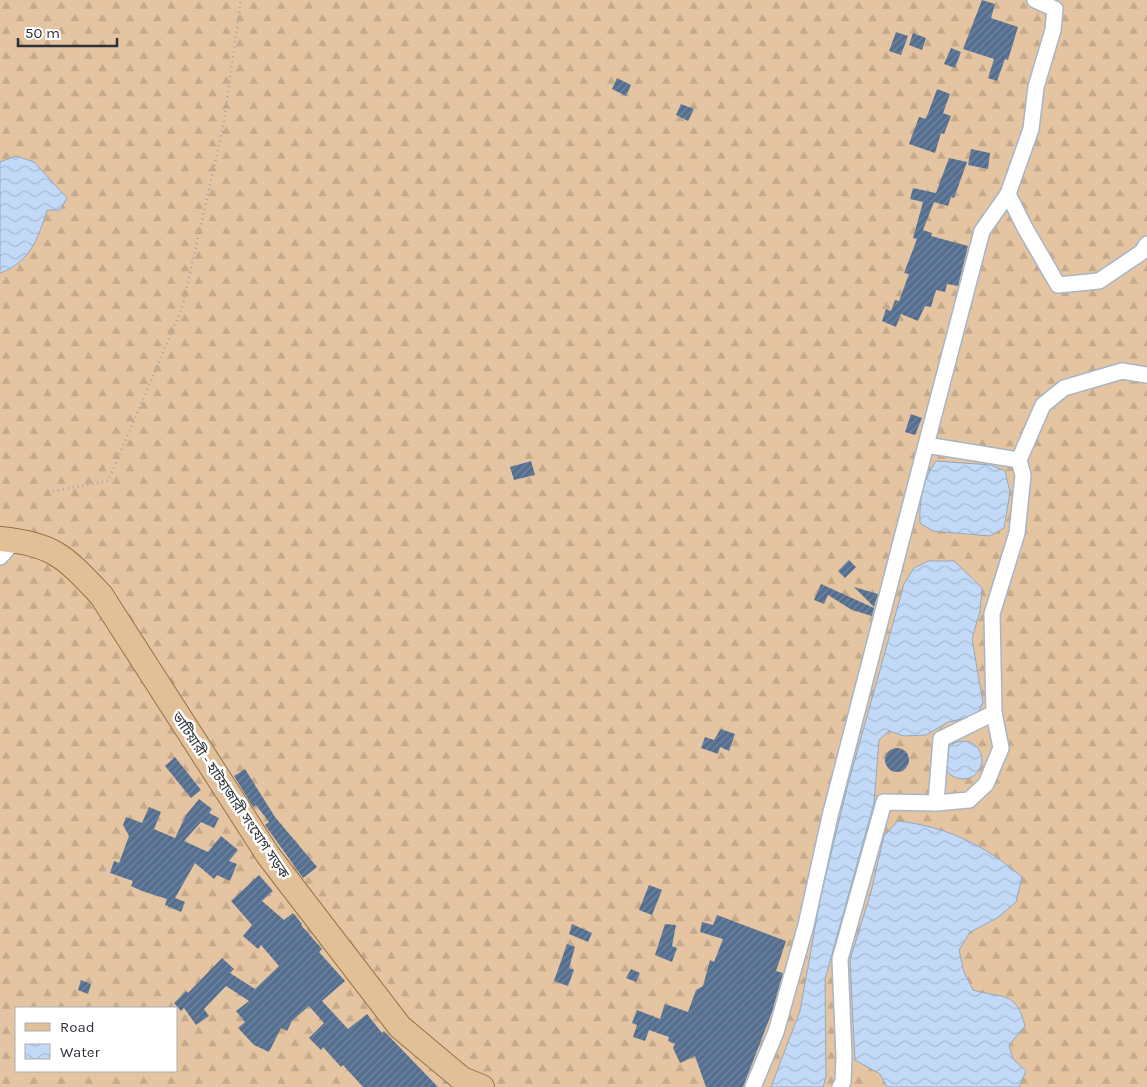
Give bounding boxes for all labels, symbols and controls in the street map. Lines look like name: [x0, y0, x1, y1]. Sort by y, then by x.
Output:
scale bar: [18, 15, 116, 47]
text: 50 m: [25, 24, 60, 42]
street label: ভাটিয়ারী - হাটহাজারী সংযোগ সড়ক: [168, 708, 293, 882]
legend: [15, 1007, 178, 1072]
text: Road: [60, 1018, 95, 1036]
text: Water: [60, 1043, 101, 1061]

